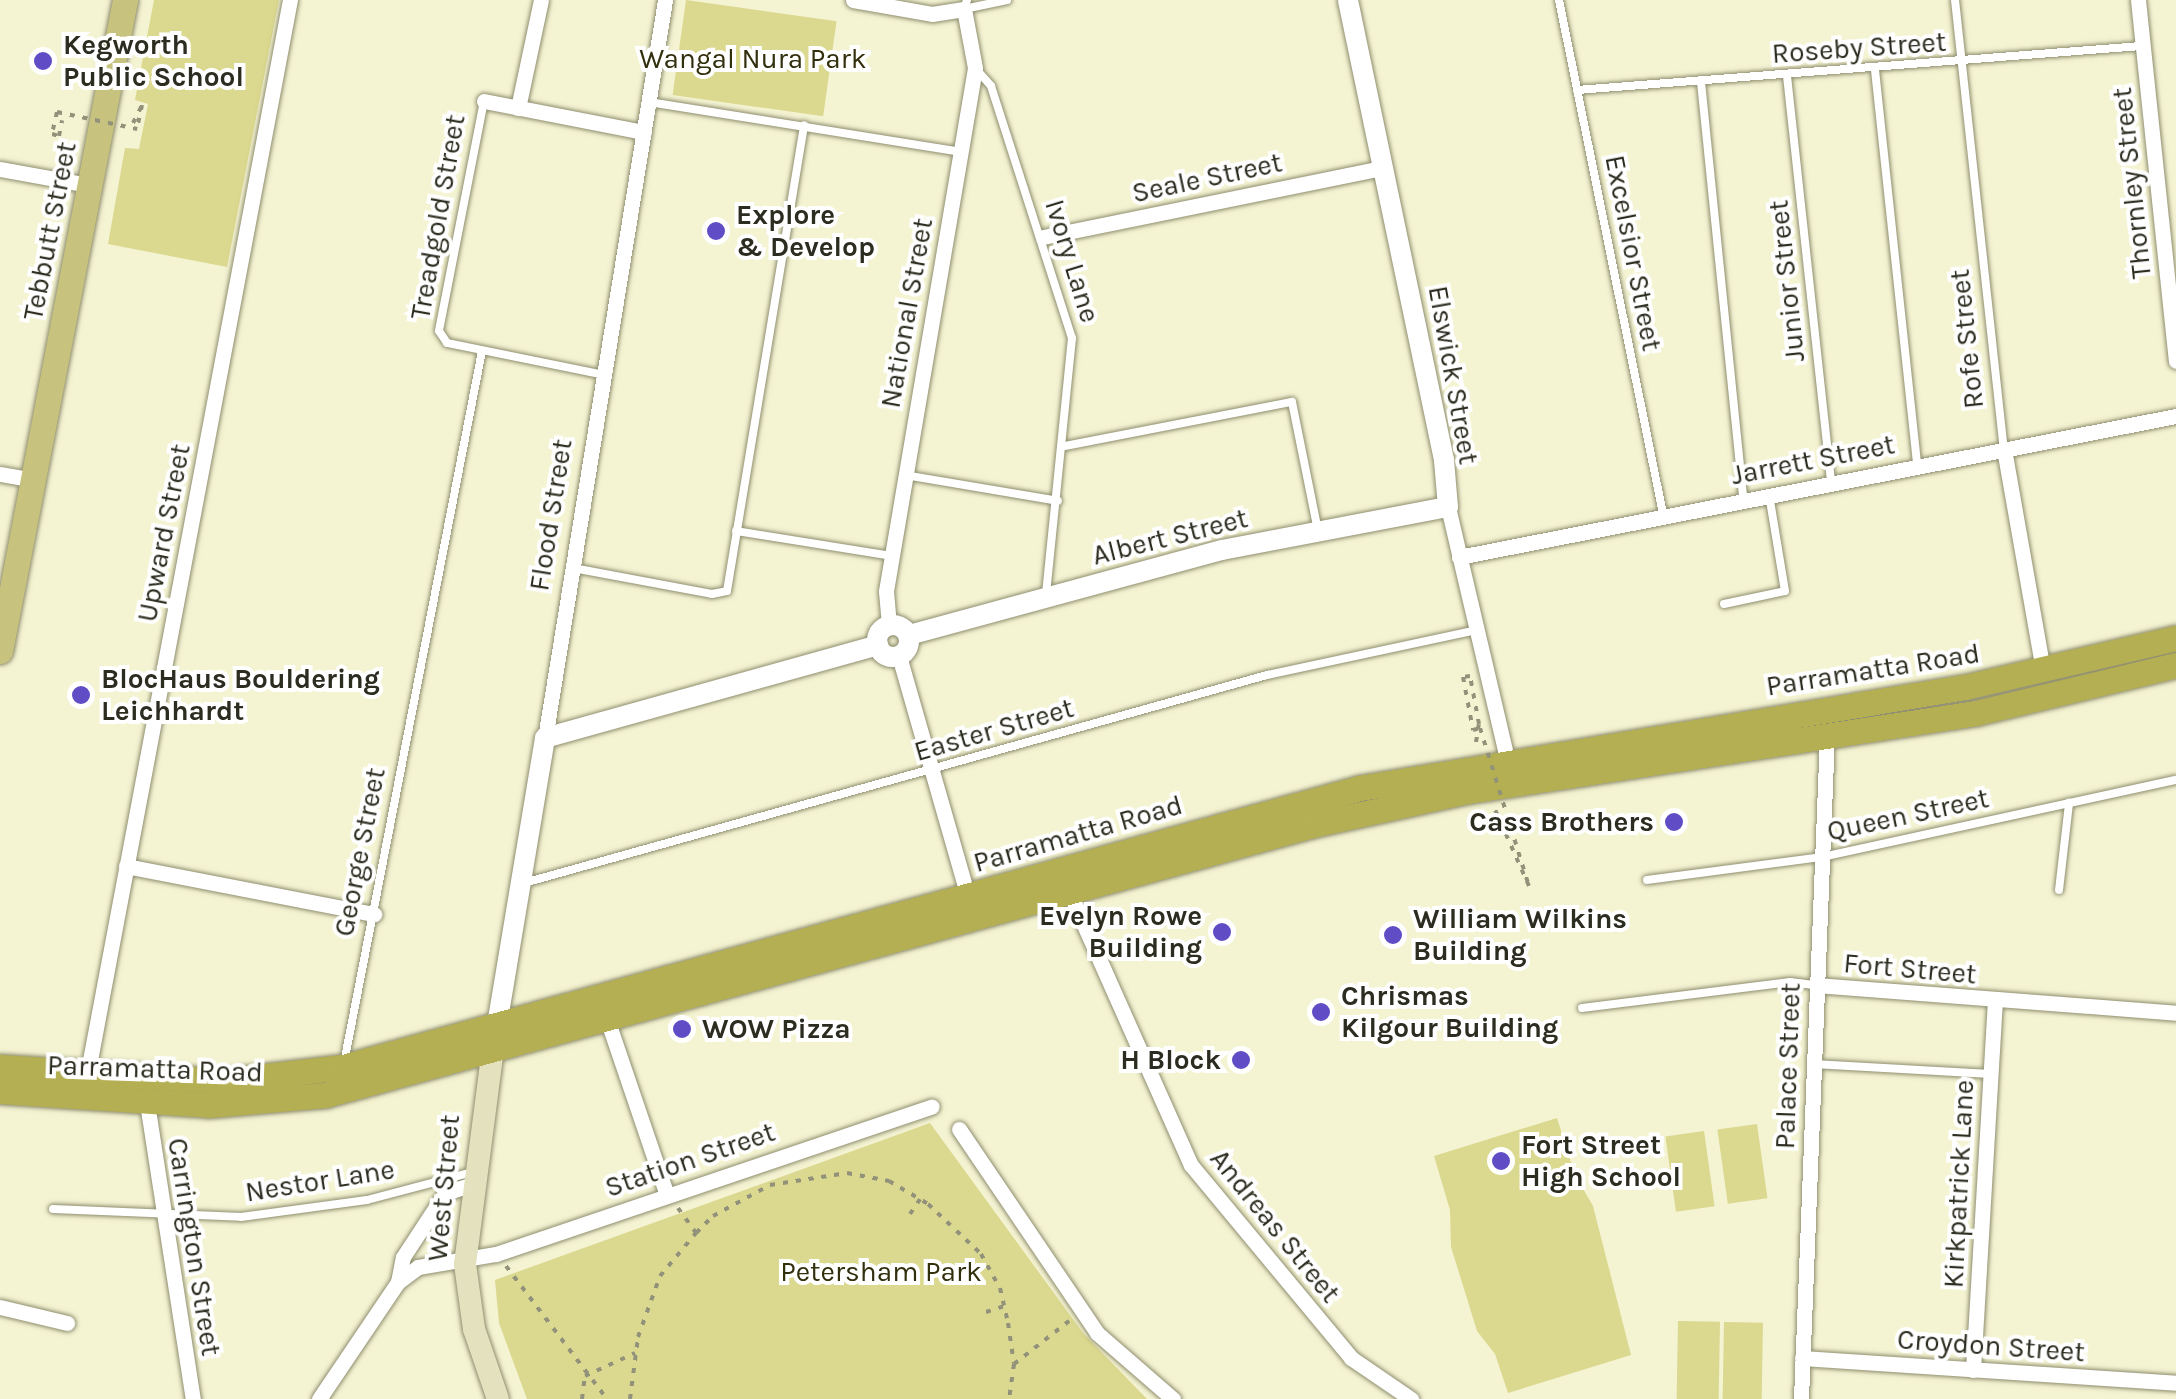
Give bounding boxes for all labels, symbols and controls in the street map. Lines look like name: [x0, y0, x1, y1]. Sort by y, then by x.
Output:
street label: Roseby Street: [1771, 25, 1947, 71]
place label: Kegworth Public School: [63, 28, 244, 94]
park label: Wangal Nura Park: [639, 42, 867, 76]
marker: Kegworth Public School: [32, 50, 54, 72]
street label: Thornley Street: [2105, 86, 2159, 280]
street label: Treadgold Street: [403, 112, 473, 322]
street label: Tebbutt Street: [16, 139, 84, 323]
street label: Seale Street: [1129, 146, 1285, 210]
street label: Excelsior Street: [1598, 152, 1668, 354]
street label: Ivory Lane: [1037, 195, 1107, 327]
place label: Explore & Develop: [736, 198, 875, 264]
street label: Junior Street: [1762, 198, 1812, 364]
street label: National Street: [874, 215, 940, 411]
marker: Explore & Develop: [705, 220, 727, 242]
street label: Rofe Street: [1943, 268, 1991, 410]
street label: Elswick Street: [1421, 283, 1485, 467]
street label: Jarrett Street: [1728, 428, 1898, 492]
street label: Flood Street: [522, 437, 580, 593]
street label: Upward Street: [130, 441, 198, 625]
street label: Albert Street: [1089, 501, 1251, 573]
street label: Parramatta Road: [1764, 637, 1982, 703]
place label: BlocHaus Bouldering Leichhardt: [101, 662, 380, 728]
marker: BlocHaus Bouldering Leichhardt: [70, 684, 92, 706]
street label: Easter Street: [910, 691, 1078, 769]
street label: George Street: [327, 765, 393, 939]
street label: Queen Street: [1824, 781, 1992, 849]
street label: Parramatta Road: [970, 788, 1186, 880]
place label: Cass Brothers: [1469, 805, 1654, 839]
marker: Cass Brothers: [1663, 811, 1685, 833]
place label: Evelyn Rowe Building: [1039, 899, 1202, 965]
place label: William Wilkins Building: [1413, 902, 1627, 968]
marker: Evelyn Rowe Building: [1211, 921, 1233, 943]
marker: William Wilkins Building: [1382, 924, 1404, 946]
street label: Fort Street: [1842, 946, 1978, 992]
place label: Chrismas Kilgour Building: [1341, 979, 1558, 1045]
street label: Palace Street: [1768, 982, 1808, 1150]
marker: Chrismas Kilgour Building: [1310, 1001, 1332, 1023]
place label: WOW Pizza: [702, 1012, 851, 1046]
marker: WOW Pizza: [671, 1018, 693, 1040]
place label: H Block: [1120, 1043, 1221, 1077]
street label: Parramatta Road: [47, 1048, 263, 1090]
marker: H Block: [1230, 1049, 1252, 1071]
street label: Kirkpatrick Lane: [1937, 1079, 1981, 1289]
street label: West Street: [421, 1113, 467, 1263]
street label: Station Street: [601, 1115, 779, 1205]
place label: Fort Street High School: [1521, 1128, 1681, 1194]
street label: Carrington Street: [160, 1136, 228, 1358]
street label: Andreas Street: [1203, 1142, 1347, 1310]
marker: Fort Street High School: [1490, 1150, 1512, 1172]
street label: Nestor Lane: [243, 1153, 397, 1209]
park label: Petersham Park: [780, 1255, 982, 1289]
street label: Croydon Street: [1896, 1323, 2086, 1369]

